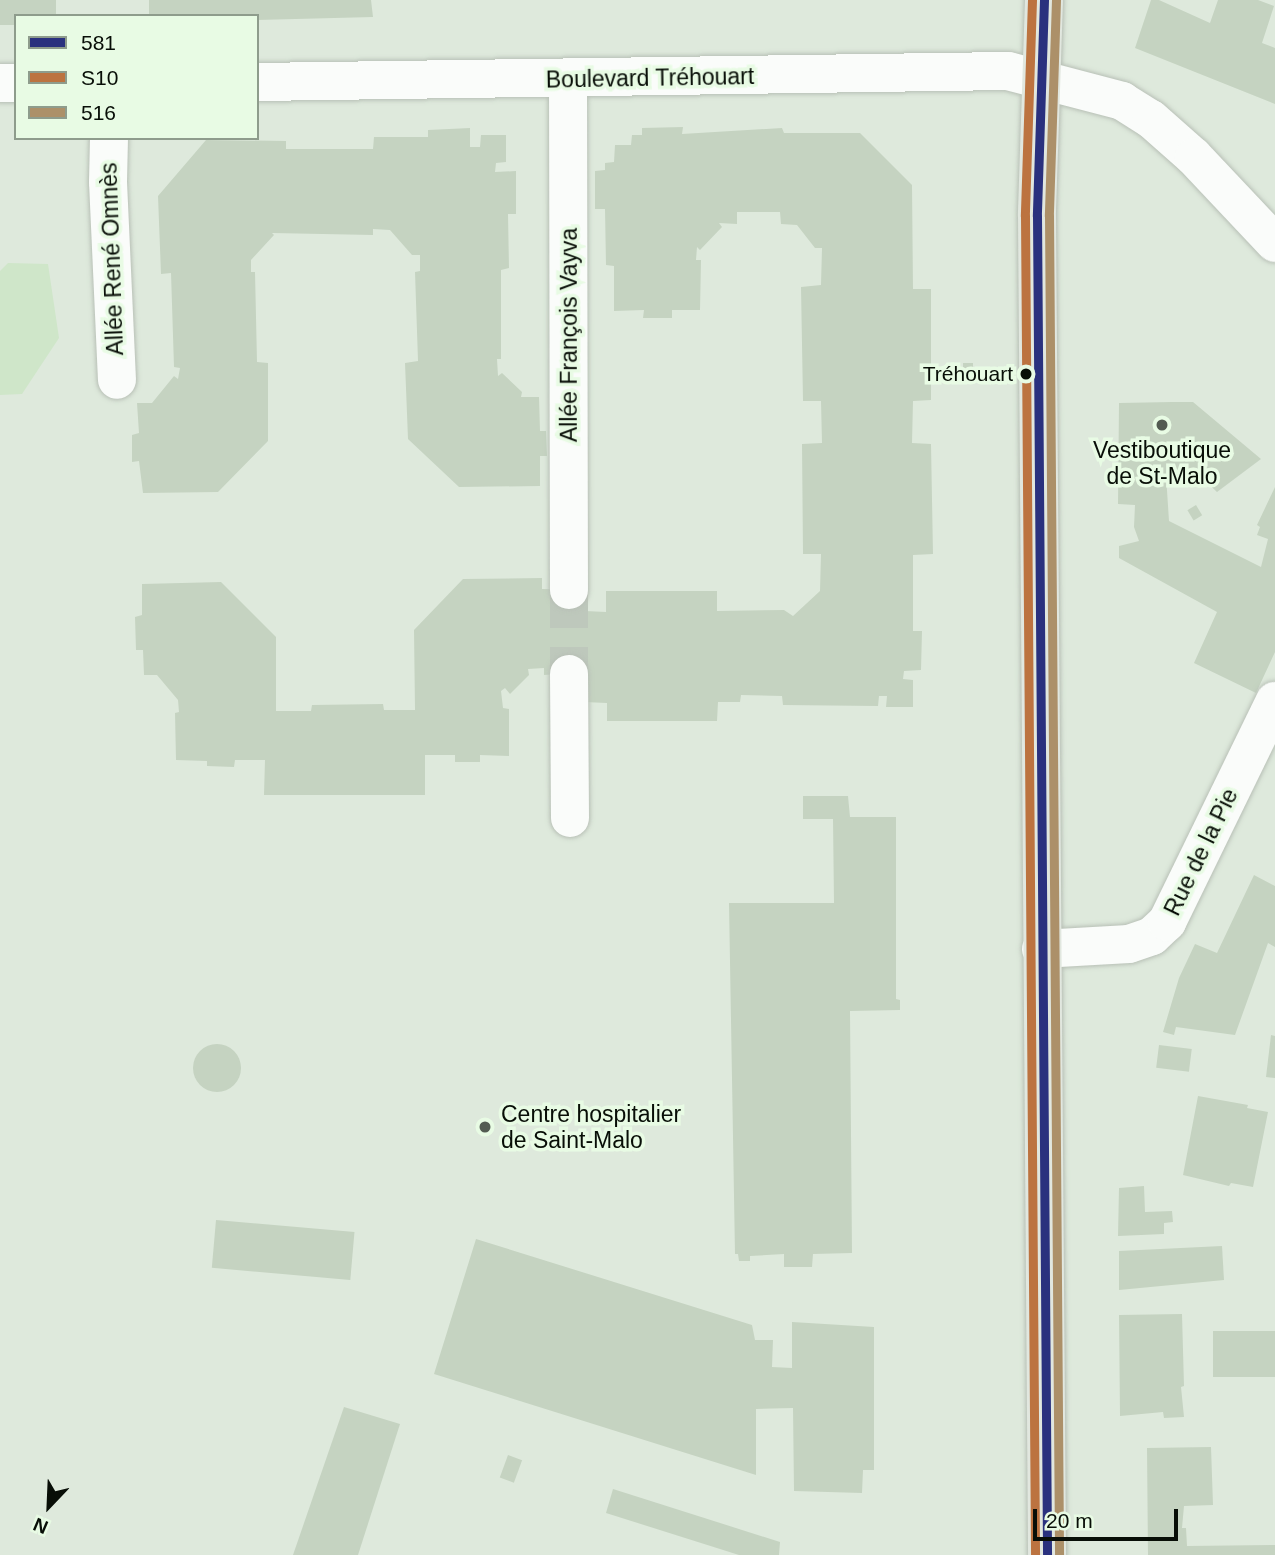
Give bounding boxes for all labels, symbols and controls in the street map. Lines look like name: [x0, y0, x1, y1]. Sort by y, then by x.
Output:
legend: [14, 14, 259, 140]
text: 581: [81, 31, 116, 54]
street label: Boulevard Tréhouart: [545, 62, 755, 94]
text: S10: [81, 66, 118, 89]
text: 516: [81, 101, 116, 124]
street label: Allée René Omnès: [95, 162, 129, 356]
street label: Allée François Vayva: [555, 228, 583, 442]
place label: Tréhouart: [923, 361, 1013, 387]
marker: Tréhouart: [1019, 367, 1033, 381]
marker: Vestiboutique de St-Malo: [1154, 417, 1170, 433]
place label: Vestiboutique de St-Malo: [1093, 436, 1231, 490]
street label: Rue de la Pie: [1158, 784, 1244, 920]
place label: Centre hospitalier de Saint-Malo: [501, 1100, 681, 1154]
marker: Centre hospitalier de Saint-Malo: [475, 1117, 495, 1137]
north arrow: [14, 1471, 84, 1541]
scale bar: [1037, 1496, 1182, 1540]
text: 20 m: [1046, 1509, 1093, 1532]
text: N: [30, 1513, 51, 1538]

